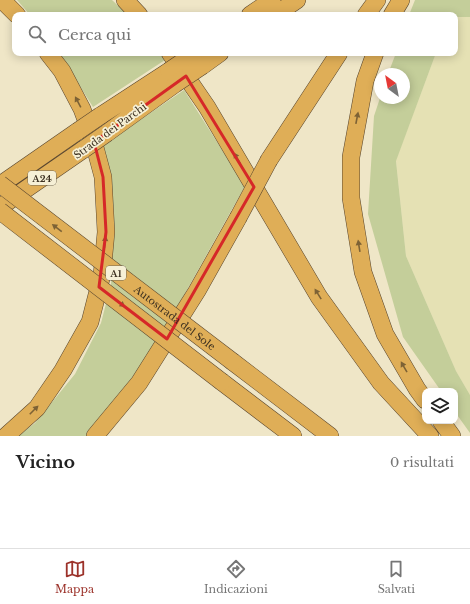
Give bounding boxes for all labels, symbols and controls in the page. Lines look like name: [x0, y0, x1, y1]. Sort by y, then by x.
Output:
search box: [12, 12, 458, 56]
icon: search: [26, 23, 48, 45]
text: Cerca qui: [58, 25, 131, 44]
north arrow: [374, 68, 410, 104]
one-way arrow: [75, 96, 82, 108]
street label: Strada dei Parchi: [71, 100, 149, 162]
one-way arrow: [355, 111, 361, 124]
one-way arrow: [233, 153, 241, 163]
road number: A24: [28, 171, 56, 185]
one-way arrow: [52, 224, 63, 232]
one-way arrow: [102, 236, 108, 248]
one-way arrow: [355, 240, 361, 252]
road number: A1: [106, 266, 126, 280]
street label: Autostrada del Sole: [131, 282, 218, 353]
one-way arrow: [314, 288, 321, 300]
one-way arrow: [115, 299, 126, 307]
one-way arrow: [401, 361, 408, 373]
map controls: [422, 388, 458, 424]
button: layers: [422, 388, 458, 424]
one-way arrow: [30, 405, 39, 415]
text: Vicino: [16, 452, 75, 473]
text: 0 risultati: [390, 454, 454, 471]
tab: Mappa: [55, 558, 94, 596]
tab: Indicazioni: [204, 558, 268, 596]
tab: Salvati: [378, 558, 415, 596]

